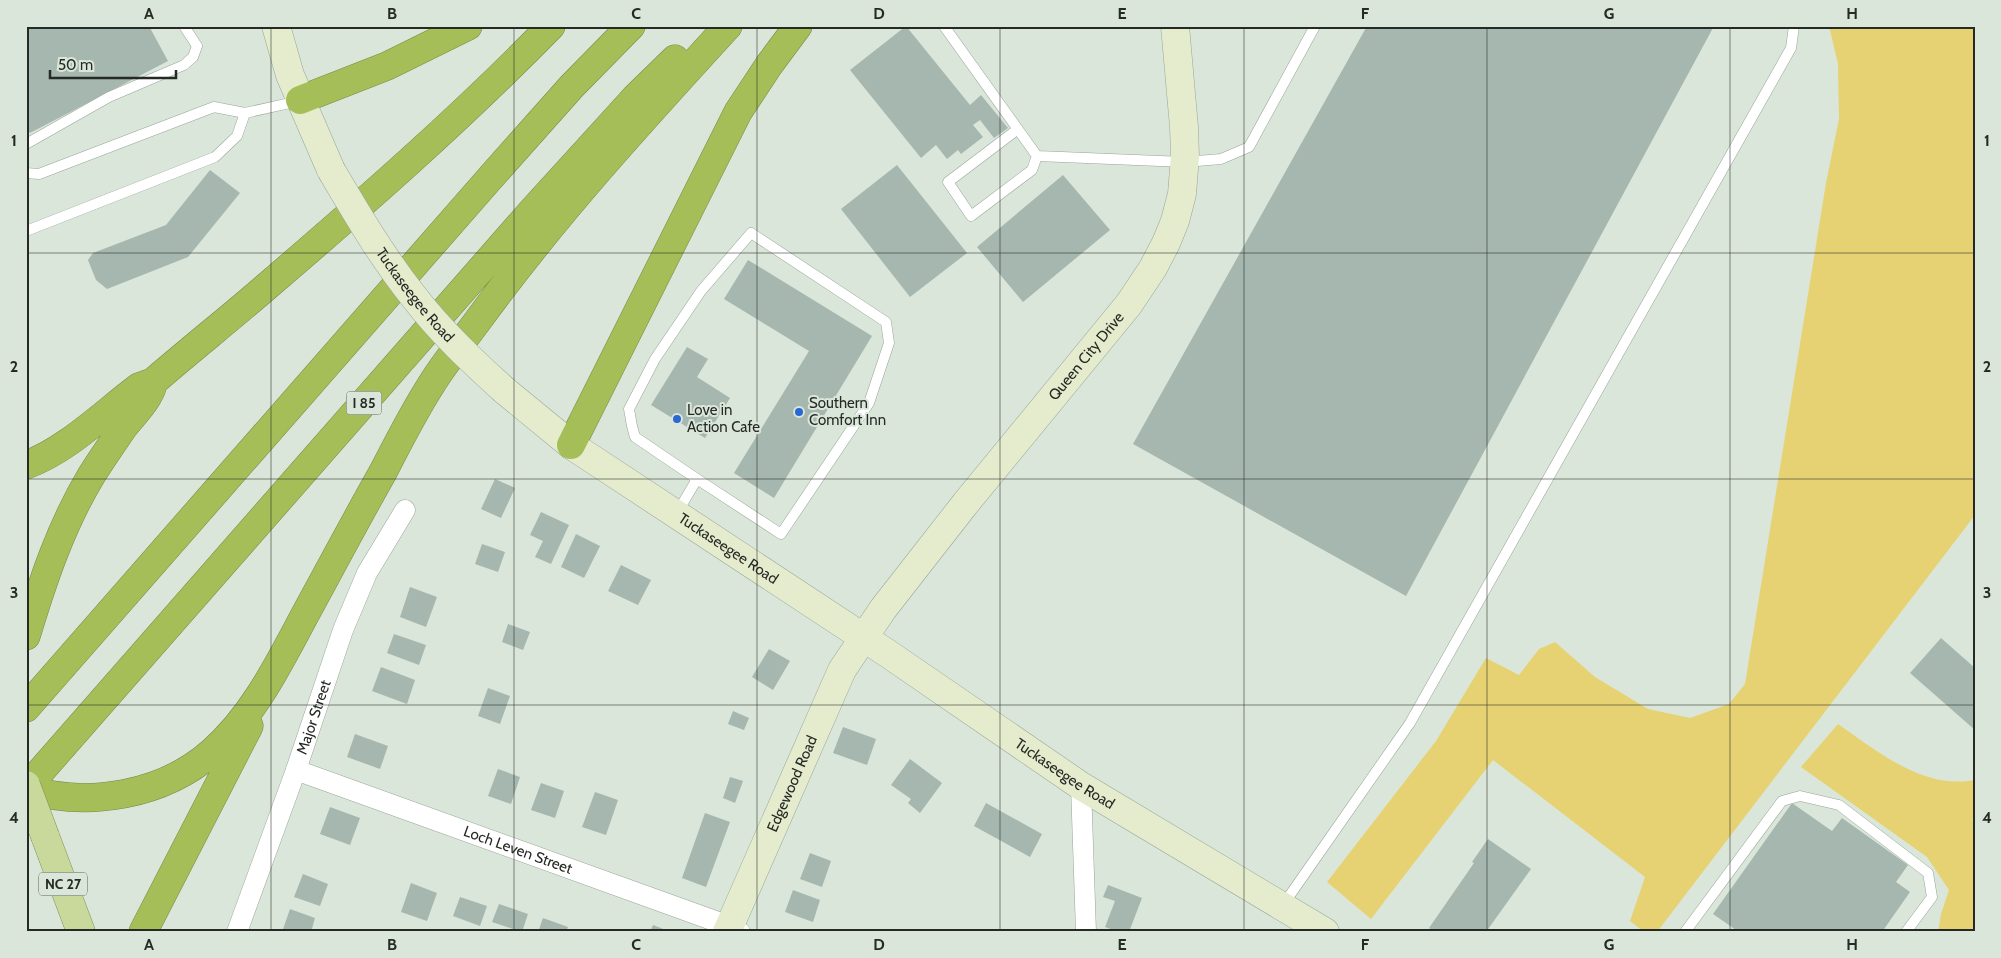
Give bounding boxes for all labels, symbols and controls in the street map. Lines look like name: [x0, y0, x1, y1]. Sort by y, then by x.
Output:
text: A: [144, 4, 154, 23]
text: B: [387, 4, 397, 23]
text: C: [631, 4, 641, 23]
text: D: [873, 4, 885, 23]
text: E: [1117, 4, 1127, 23]
text: F: [1361, 4, 1370, 23]
text: G: [1604, 4, 1614, 23]
text: H: [1846, 4, 1858, 23]
scale bar: [50, 48, 176, 80]
text: 50 m: [58, 56, 93, 74]
text: 1: [11, 131, 17, 150]
text: 1: [1984, 131, 1990, 150]
street label: Tuckaseegee Road: [372, 244, 458, 346]
street label: Queen City Drive: [1045, 308, 1128, 404]
text: 2: [10, 357, 18, 376]
text: 2: [1983, 357, 1991, 376]
road number: I 85: [346, 392, 382, 414]
place label: Southern Comfort Inn: [809, 394, 886, 429]
place label: Love in Action Cafe: [687, 401, 760, 436]
marker: Southern Comfort Inn: [793, 406, 805, 418]
marker: Love in Action Cafe: [671, 413, 683, 425]
street label: Tuckaseegee Road: [675, 509, 782, 588]
text: 3: [10, 583, 18, 602]
text: 3: [1983, 583, 1991, 602]
street label: Major Street: [293, 678, 335, 757]
street label: Edgewood Road: [763, 733, 821, 834]
street label: Tuckaseegee Road: [1012, 734, 1118, 813]
text: 4: [9, 808, 19, 827]
text: 4: [1982, 808, 1992, 827]
street label: Loch Leven Street: [461, 822, 575, 878]
road number: NC 27: [39, 872, 87, 896]
text: A: [144, 935, 154, 954]
text: B: [387, 935, 397, 954]
text: C: [631, 935, 641, 954]
text: D: [873, 935, 885, 954]
text: E: [1117, 935, 1127, 954]
text: F: [1361, 935, 1370, 954]
text: G: [1604, 935, 1614, 954]
text: H: [1846, 935, 1858, 954]

